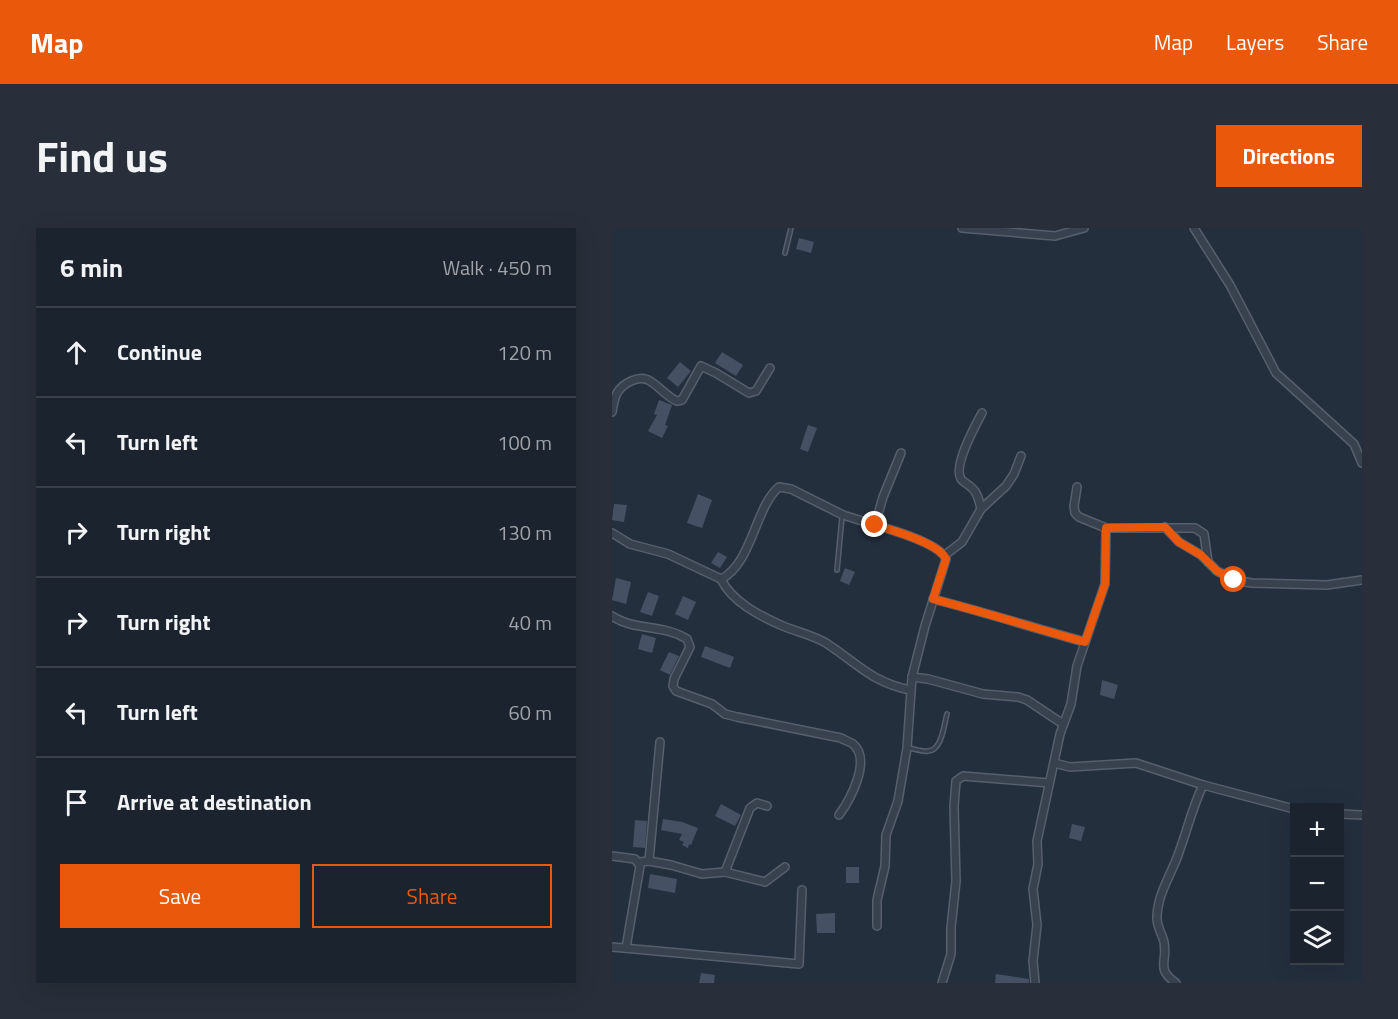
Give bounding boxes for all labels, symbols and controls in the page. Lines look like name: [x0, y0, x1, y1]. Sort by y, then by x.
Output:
text: Map: [30, 21, 84, 64]
text: Map: [1154, 26, 1193, 58]
text: Layers: [1226, 26, 1284, 58]
text: Share: [1317, 26, 1368, 58]
text: Find us: [36, 124, 168, 188]
button: Directions: [1216, 125, 1362, 187]
text: 6 min: [60, 248, 123, 287]
text: Walk · 450 m: [443, 252, 552, 283]
text: Continue: [117, 335, 202, 369]
icon: ahead: [60, 336, 93, 369]
text: 120 m: [497, 337, 552, 368]
text: Turn left: [117, 425, 198, 459]
icon: left: [60, 426, 93, 459]
text: 100 m: [497, 427, 552, 458]
route end: [861, 511, 887, 537]
text: Turn right: [117, 515, 211, 549]
icon: right: [60, 516, 93, 549]
text: 130 m: [497, 517, 552, 548]
route start: [1220, 566, 1246, 592]
text: Turn right: [117, 605, 211, 639]
icon: right: [60, 606, 93, 639]
text: 40 m: [508, 607, 552, 638]
text: Turn left: [117, 695, 198, 729]
icon: left: [60, 696, 93, 729]
text: 60 m: [508, 697, 552, 728]
text: Arrive at destination: [117, 785, 312, 819]
icon: arrive: [60, 786, 93, 819]
map controls: [1290, 803, 1344, 965]
button: +: [1290, 803, 1344, 857]
button: −: [1290, 857, 1344, 911]
button: Save: [60, 864, 300, 928]
button: Share: [312, 864, 552, 928]
button: layers: [1290, 911, 1344, 965]

